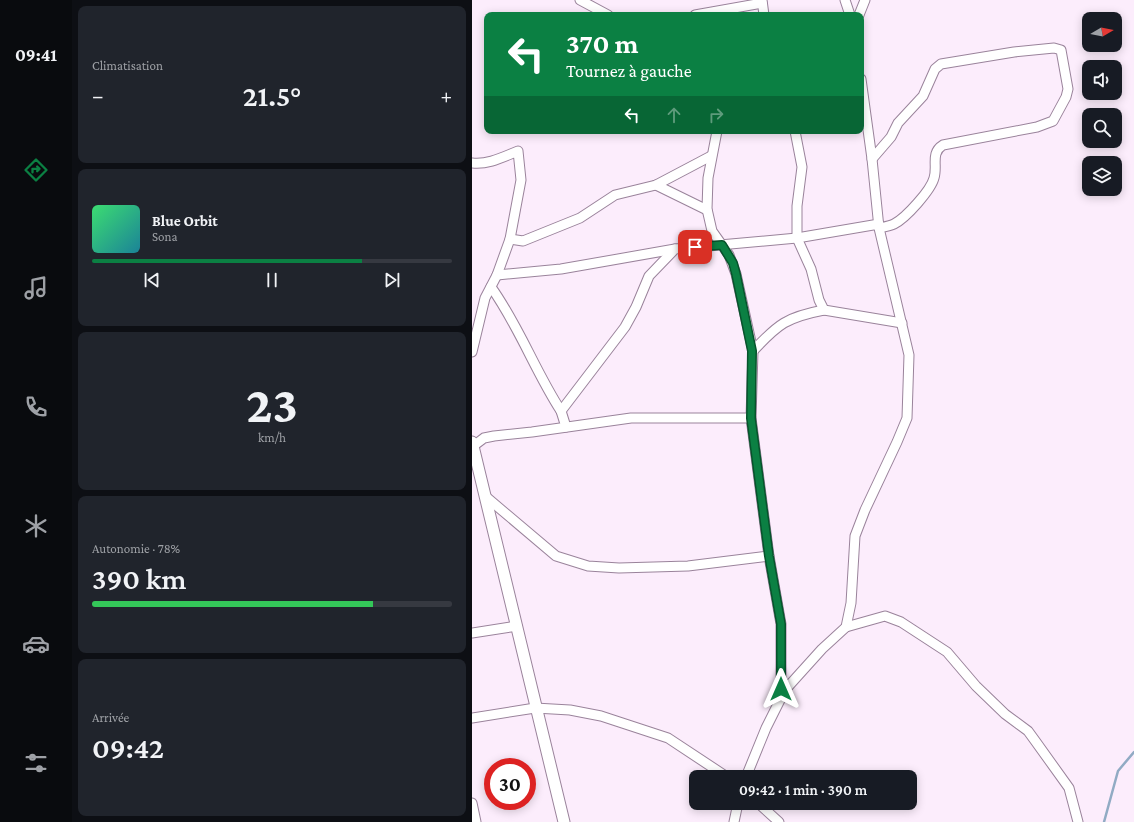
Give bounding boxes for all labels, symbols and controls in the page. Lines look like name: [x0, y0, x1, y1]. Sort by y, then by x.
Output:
north arrow: [1082, 12, 1122, 52]
map controls: [1082, 12, 1122, 196]
icon: left: [500, 28, 552, 80]
text: 370 m: [566, 28, 639, 59]
text: 09:41: [15, 45, 57, 65]
text: Climatisation: [92, 58, 163, 73]
button: sound: [1082, 60, 1122, 100]
text: Tournez à gauche: [566, 61, 692, 81]
text: 21.5°: [243, 79, 301, 112]
text: −: [92, 83, 104, 108]
text: +: [440, 83, 452, 108]
icon: left: [621, 104, 643, 126]
icon: ahead: [663, 104, 685, 126]
icon: right: [705, 104, 727, 126]
button: search: [1082, 108, 1122, 148]
icon: directions: [22, 156, 50, 184]
button: layers: [1082, 156, 1122, 196]
text: Blue Orbit: [152, 213, 218, 229]
text: Sona: [152, 229, 178, 244]
pin: [678, 230, 712, 264]
icon: arrive: [684, 236, 706, 258]
icon: previous: [141, 269, 163, 291]
icon: pause: [261, 269, 283, 291]
icon: next: [381, 269, 403, 291]
icon: music: [22, 274, 50, 302]
text: 23: [246, 375, 298, 433]
icon: phone: [22, 393, 50, 421]
text: km/h: [258, 430, 286, 445]
icon: climate: [22, 512, 50, 540]
text: Autonomie · 78%: [92, 541, 180, 556]
text: 390 km: [92, 562, 186, 595]
icon: car: [22, 630, 50, 658]
position arrow: [760, 668, 802, 710]
text: Arrivée: [92, 710, 129, 725]
text: 09:42: [92, 731, 164, 764]
icon: filters: [22, 749, 50, 777]
speed limit sign: 30: [484, 758, 536, 810]
text: 09:42 · 1 min · 390 m: [739, 782, 867, 798]

